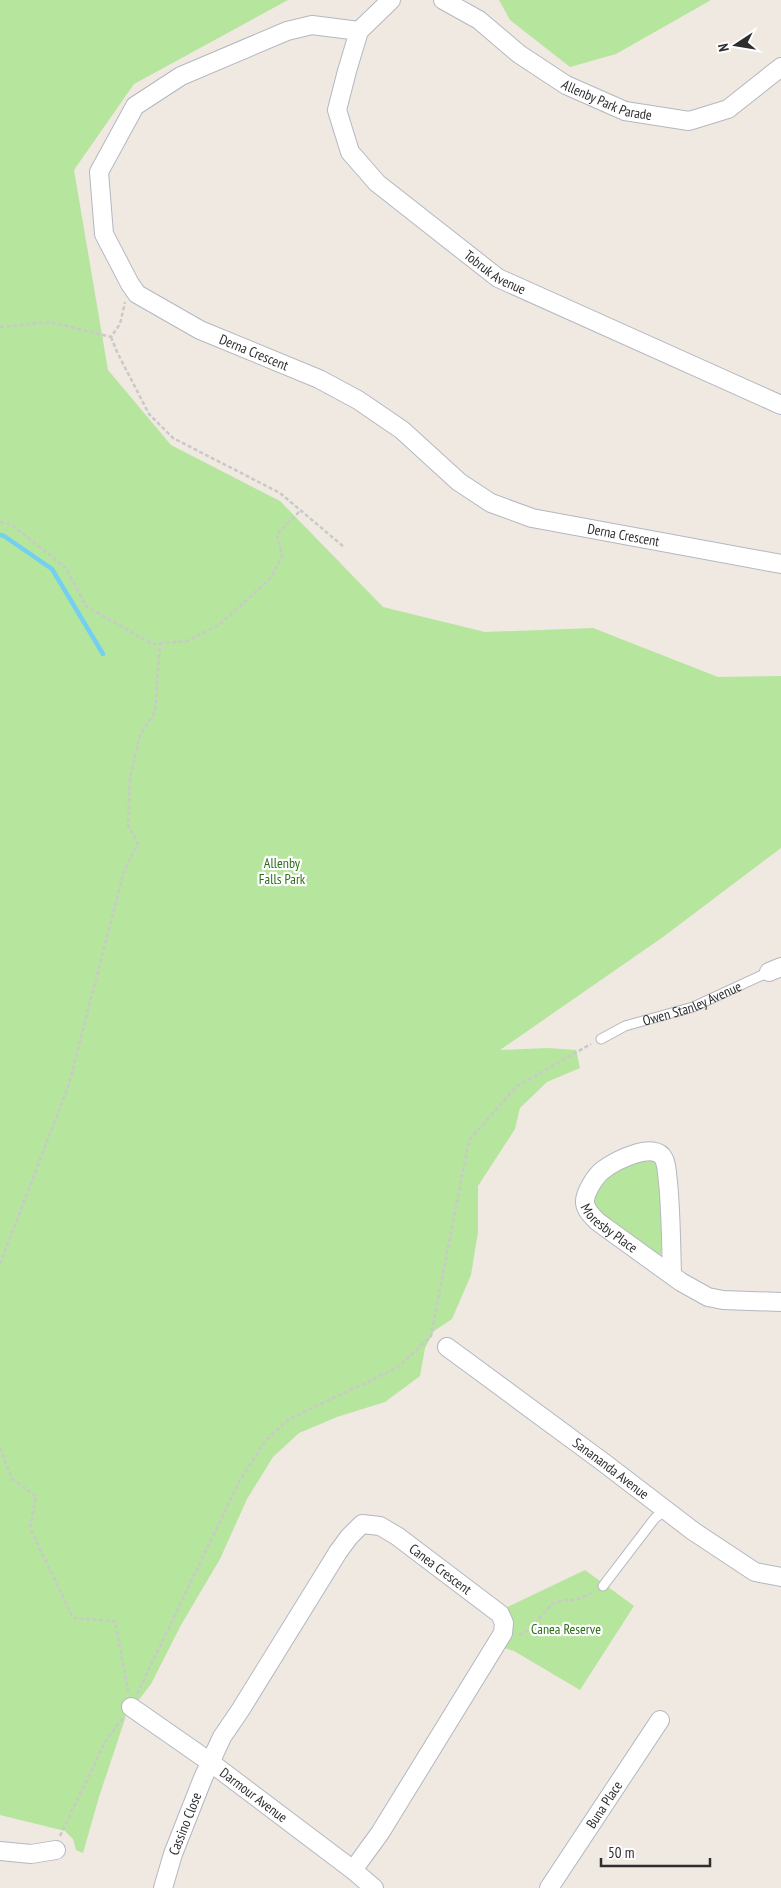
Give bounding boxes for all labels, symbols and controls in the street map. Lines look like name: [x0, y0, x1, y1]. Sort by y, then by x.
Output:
north arrow: [711, 20, 761, 70]
text: N: [714, 42, 733, 53]
street label: Allenby Park Parade: [558, 76, 653, 124]
street label: Tobruk Avenue: [461, 246, 529, 298]
street label: Derna Crescent: [217, 330, 291, 374]
street label: Derna Crescent: [586, 519, 661, 550]
park label: Allenby Falls Park: [259, 854, 306, 888]
street label: Owen Stanley Avenue: [641, 977, 744, 1030]
street label: Moresby Place: [577, 1201, 641, 1257]
street label: Sanananda Avenue: [569, 1434, 653, 1503]
street label: Canea Crescent: [406, 1540, 475, 1598]
park label: Canea Reserve: [531, 1620, 601, 1638]
street label: Darmour Avenue: [216, 1764, 291, 1826]
street label: Buna Place: [582, 1777, 626, 1832]
street label: Cassino Close: [164, 1790, 205, 1858]
scale bar: [601, 1836, 710, 1868]
text: 50 m: [608, 1843, 634, 1862]

